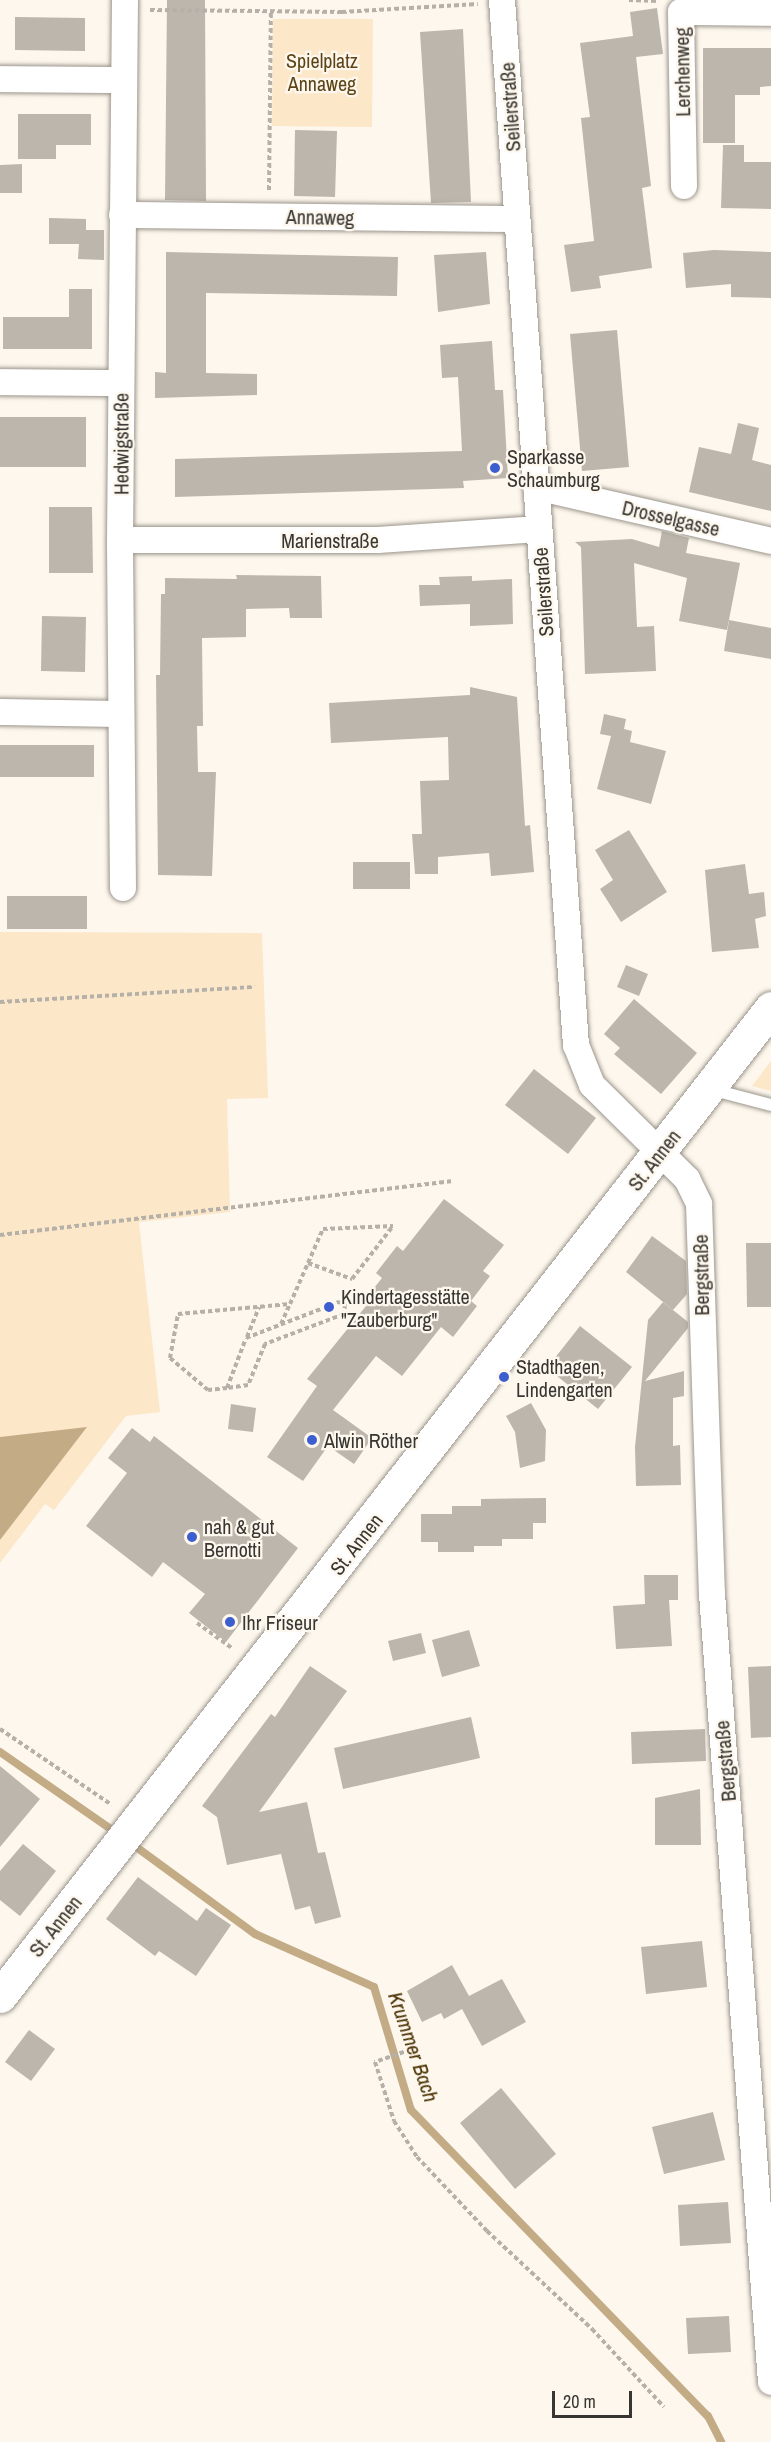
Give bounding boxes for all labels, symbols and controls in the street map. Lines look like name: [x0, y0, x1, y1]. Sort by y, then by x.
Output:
street label: Lerchenweg: [669, 27, 695, 117]
park label: Spielplatz Annaweg: [286, 49, 358, 96]
street label: Seilerstraße: [495, 62, 525, 152]
street label: Annaweg: [286, 204, 354, 230]
street label: Hedwigstraße: [109, 393, 133, 495]
place label: Sparkasse Schaumburg: [507, 444, 600, 491]
marker: Sparkasse Schaumburg: [488, 461, 502, 475]
street label: Drosselgasse: [620, 495, 722, 541]
street label: Marienstraße: [281, 528, 379, 552]
street label: Seilerstraße: [528, 547, 558, 637]
street label: St. Annen: [622, 1124, 686, 1196]
street label: Bergstraße: [688, 1234, 714, 1316]
place label: Kindertagesstätte "Zauberburg": [341, 1284, 470, 1331]
marker: Kindertagesstätte "Zauberburg": [322, 1300, 336, 1314]
place label: Stadthagen, Lindengarten: [516, 1354, 613, 1401]
marker: Stadthagen, Lindengarten: [497, 1370, 511, 1384]
place label: Alwin Röther: [324, 1428, 418, 1452]
marker: Alwin Röther: [305, 1433, 319, 1447]
street label: St. Annen: [324, 1508, 388, 1580]
place label: nah & gut Bernotti: [204, 1514, 274, 1561]
marker: nah & gut Bernotti: [185, 1530, 199, 1544]
place label: Ihr Friseur: [242, 1610, 318, 1634]
marker: Ihr Friseur: [223, 1615, 237, 1629]
street label: Bergstraße: [710, 1720, 740, 1802]
street label: St. Annen: [23, 1890, 87, 1962]
water label: Krummer Bach: [382, 1989, 444, 2105]
scale bar: [555, 2379, 634, 2417]
text: 20 m: [563, 2389, 596, 2414]

